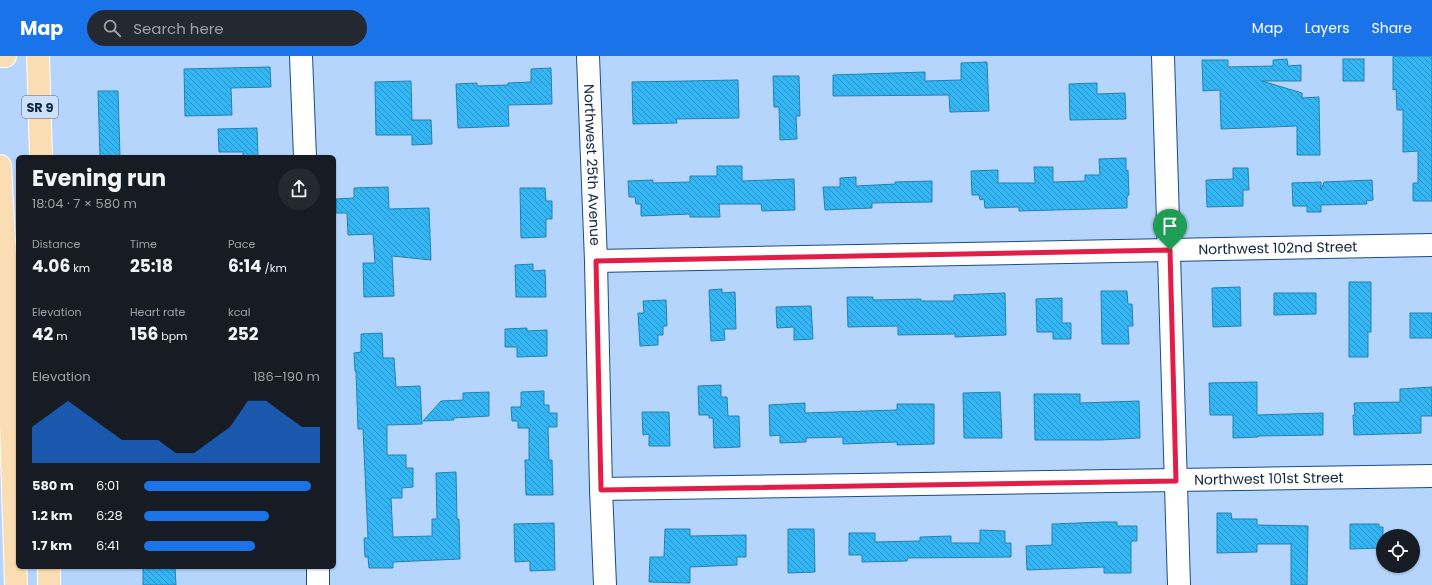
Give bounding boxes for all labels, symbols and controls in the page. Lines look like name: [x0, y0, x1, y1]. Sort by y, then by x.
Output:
search box: [87, 10, 367, 46]
text: Map: [20, 15, 63, 42]
icon: search: [101, 17, 123, 39]
text: Search here: [133, 18, 224, 39]
text: Map: [1252, 18, 1283, 38]
text: Layers: [1305, 18, 1349, 38]
text: Share: [1371, 18, 1412, 38]
street label: Northwest 25th Avenue: [579, 84, 605, 246]
road number: SR 9: [22, 96, 58, 118]
text: Evening run: [32, 163, 166, 194]
button: share: [278, 168, 320, 210]
text: 18:04 · 7 × 580 m: [32, 194, 137, 213]
pin: [1153, 209, 1187, 250]
icon: arrive: [1159, 215, 1181, 237]
text: Distance: [32, 236, 80, 252]
text: Time: [130, 236, 157, 252]
text: Pace: [228, 236, 255, 252]
street label: Northwest 102nd Street: [1198, 236, 1358, 259]
text: 4.06: [32, 254, 70, 278]
text: 25:18: [130, 254, 173, 278]
text: 6:14: [228, 254, 262, 278]
text: km: [70, 260, 90, 276]
text: /km: [262, 260, 287, 276]
text: Elevation: [32, 304, 82, 320]
text: Heart rate: [130, 304, 185, 320]
text: kcal: [228, 304, 250, 320]
text: 42: [32, 322, 53, 346]
text: 156: [130, 322, 158, 346]
text: 252: [228, 322, 258, 346]
text: m: [53, 328, 68, 344]
text: bpm: [158, 328, 187, 344]
text: Elevation: [32, 367, 91, 386]
text: 186–190 m: [253, 367, 320, 386]
street label: Northwest 101st Street: [1194, 467, 1344, 490]
text: 580 m: [32, 476, 74, 495]
text: 6:01: [96, 476, 119, 495]
text: 1.2 km: [32, 506, 73, 525]
text: 6:28: [96, 506, 123, 525]
map controls: [1376, 529, 1420, 573]
button: locate: [1376, 529, 1420, 573]
text: 1.7 km: [32, 536, 72, 555]
text: 6:41: [96, 536, 119, 555]

